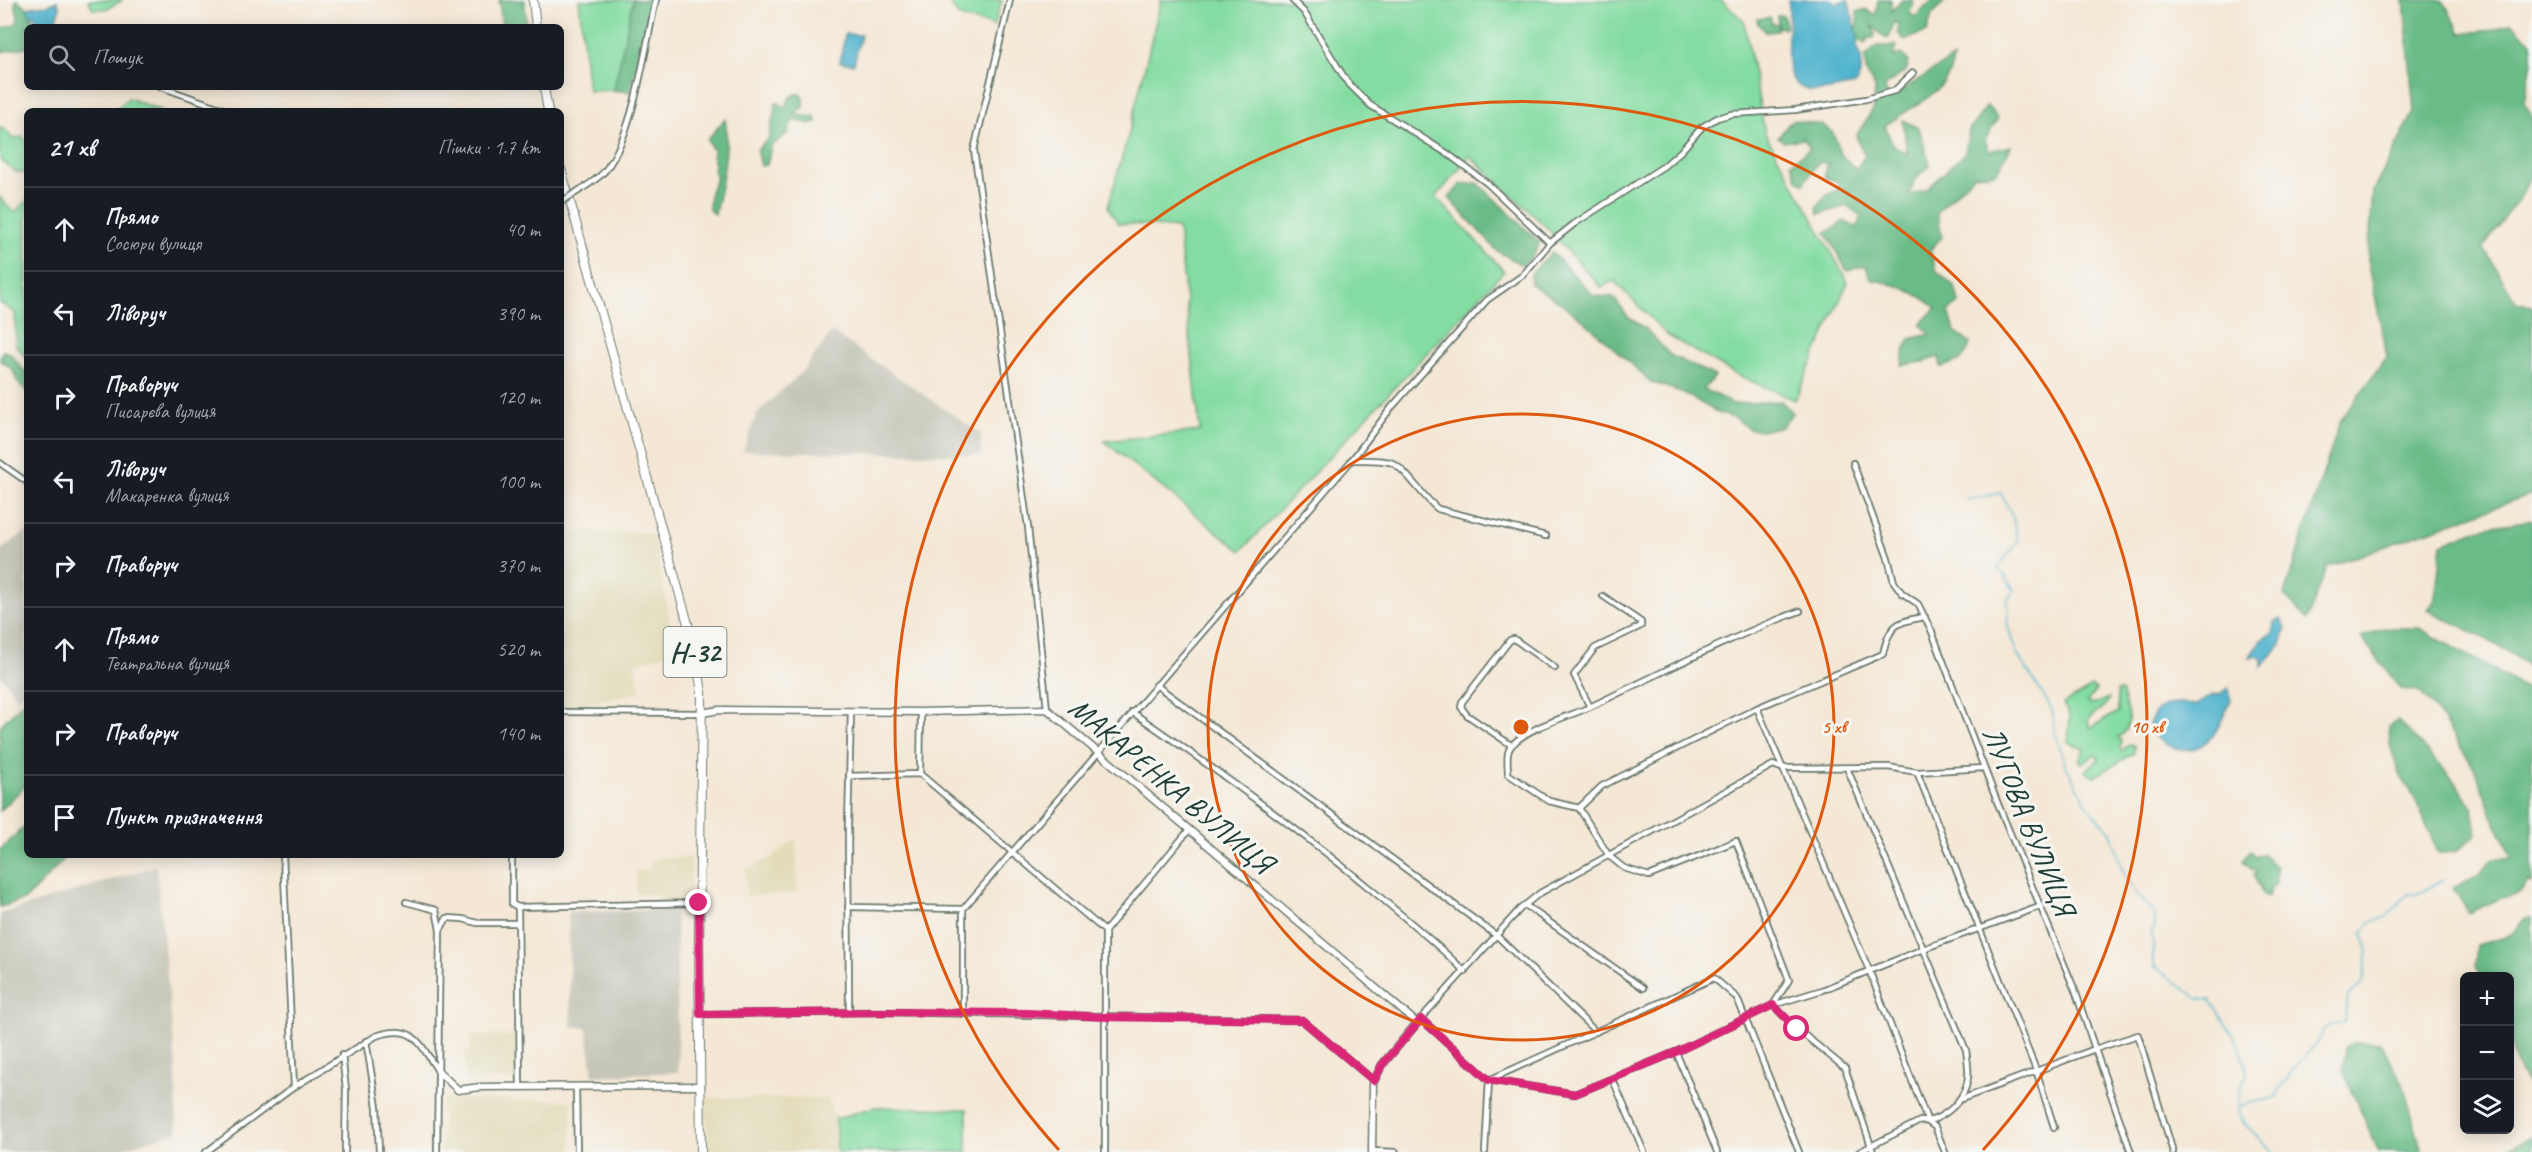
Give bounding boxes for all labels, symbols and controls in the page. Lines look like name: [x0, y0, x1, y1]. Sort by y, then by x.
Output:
search box: [24, 24, 564, 90]
icon: search: [45, 41, 78, 74]
text: Пошук: [93, 43, 142, 71]
text: 21 хв: [48, 131, 95, 164]
text: Пішки · 1.7 km: [438, 135, 540, 160]
text: Прямо: [105, 203, 157, 231]
icon: ahead: [48, 213, 81, 246]
text: 40 m: [506, 217, 540, 242]
text: Сосюри вулиця: [105, 231, 201, 256]
icon: left: [48, 297, 81, 330]
text: Ліворуч: [105, 299, 165, 327]
text: 390 m: [497, 301, 540, 326]
text: Праворуч: [105, 371, 177, 399]
icon: right: [48, 381, 81, 414]
text: 120 m: [497, 385, 540, 410]
text: Писарєва вулиця: [105, 399, 215, 424]
text: Ліворуч: [105, 455, 165, 483]
icon: left: [48, 465, 81, 498]
text: 100 m: [497, 469, 540, 494]
text: Макаренка вулиця: [105, 483, 229, 508]
icon: right: [48, 549, 81, 582]
text: Праворуч: [105, 551, 177, 579]
text: 370 m: [497, 553, 540, 578]
text: Прямо: [105, 623, 157, 651]
road number: Н-32: [664, 627, 726, 677]
icon: ahead: [48, 633, 81, 666]
text: 520 m: [497, 637, 540, 662]
text: Театральна вулиця: [105, 651, 229, 676]
street label: МАКАРЕНКА ВУЛИЦЯ: [1061, 688, 1284, 884]
text: 5 хв: [1822, 716, 1849, 738]
text: 10 хв: [2131, 716, 2166, 738]
icon: right: [48, 717, 81, 750]
centre of rings: [1511, 717, 1531, 737]
text: Праворуч: [105, 719, 177, 747]
text: 140 m: [497, 721, 540, 746]
street label: ЛУГОВА ВУЛИЦЯ: [1974, 721, 2086, 925]
icon: arrive: [48, 801, 81, 834]
text: Пункт призначення: [105, 803, 262, 831]
route end: [685, 889, 711, 915]
map controls: [2460, 972, 2514, 1134]
button: +: [2460, 972, 2514, 1026]
route start: [1783, 1015, 1809, 1041]
button: −: [2460, 1026, 2514, 1080]
button: layers: [2460, 1080, 2514, 1134]

